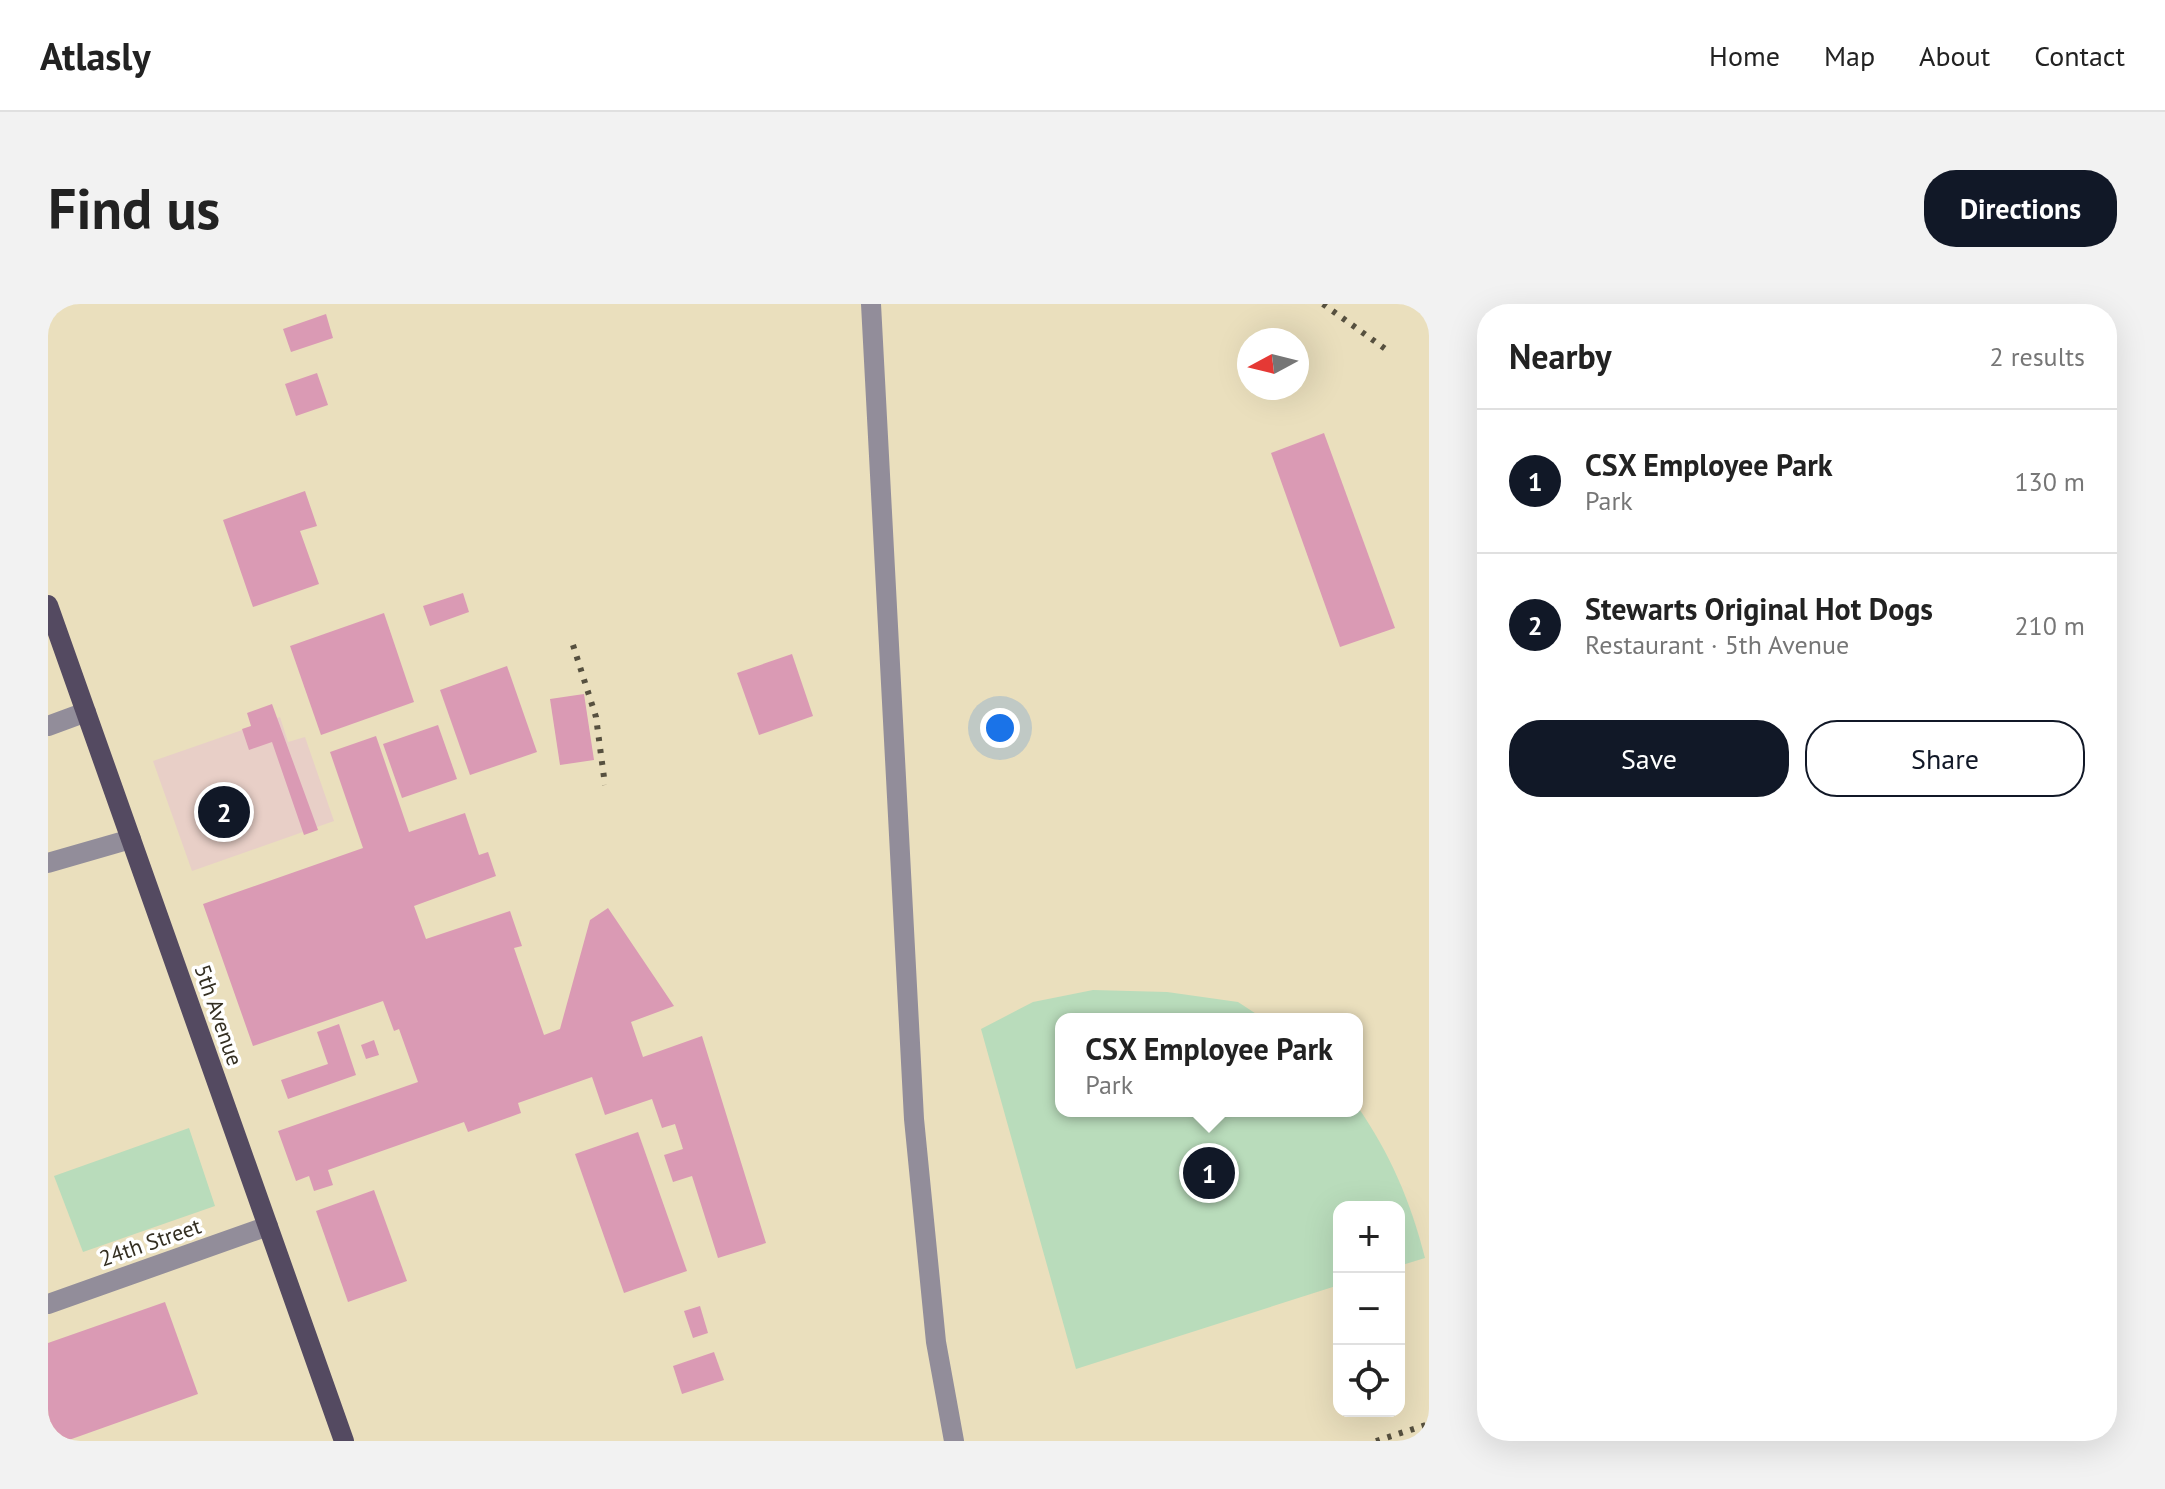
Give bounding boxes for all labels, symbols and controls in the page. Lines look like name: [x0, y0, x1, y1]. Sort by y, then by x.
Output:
text: Atlasly: [40, 31, 151, 80]
text: Home: [1709, 37, 1780, 74]
text: Map: [1824, 37, 1875, 74]
text: About: [1919, 37, 1990, 74]
text: Contact: [2034, 37, 2125, 74]
button: Directions: [1924, 170, 2117, 247]
text: Find us: [48, 172, 220, 244]
north arrow: [1237, 328, 1309, 400]
text: Nearby: [1509, 334, 1611, 378]
text: 2 results: [1990, 340, 2085, 373]
text: CSX Employee Park: [1585, 445, 1832, 484]
text: 1: [1528, 465, 1542, 498]
text: 130 m: [2014, 465, 2085, 498]
text: Park: [1585, 484, 1633, 517]
text: Stewarts Original Hot Dogs: [1585, 589, 1933, 628]
text: 2: [1528, 609, 1542, 642]
text: 210 m: [2014, 609, 2085, 642]
text: Restaurant · 5th Avenue: [1585, 628, 1849, 661]
your location: [980, 708, 1020, 748]
button: Save: [1509, 720, 1789, 797]
button: Share: [1805, 720, 2085, 797]
pin: 2: [198, 782, 250, 842]
street label: 5th Avenue: [189, 961, 249, 1069]
popup: [1055, 1013, 1363, 1117]
text: CSX Employee Park: [1085, 1029, 1333, 1068]
text: Park: [1085, 1068, 1133, 1101]
pin: 1: [1183, 1143, 1235, 1203]
map controls: [1333, 1201, 1405, 1417]
button: +: [1333, 1201, 1405, 1273]
street label: 24th Street: [96, 1211, 205, 1272]
button: −: [1333, 1273, 1405, 1345]
button: locate: [1333, 1345, 1405, 1417]

